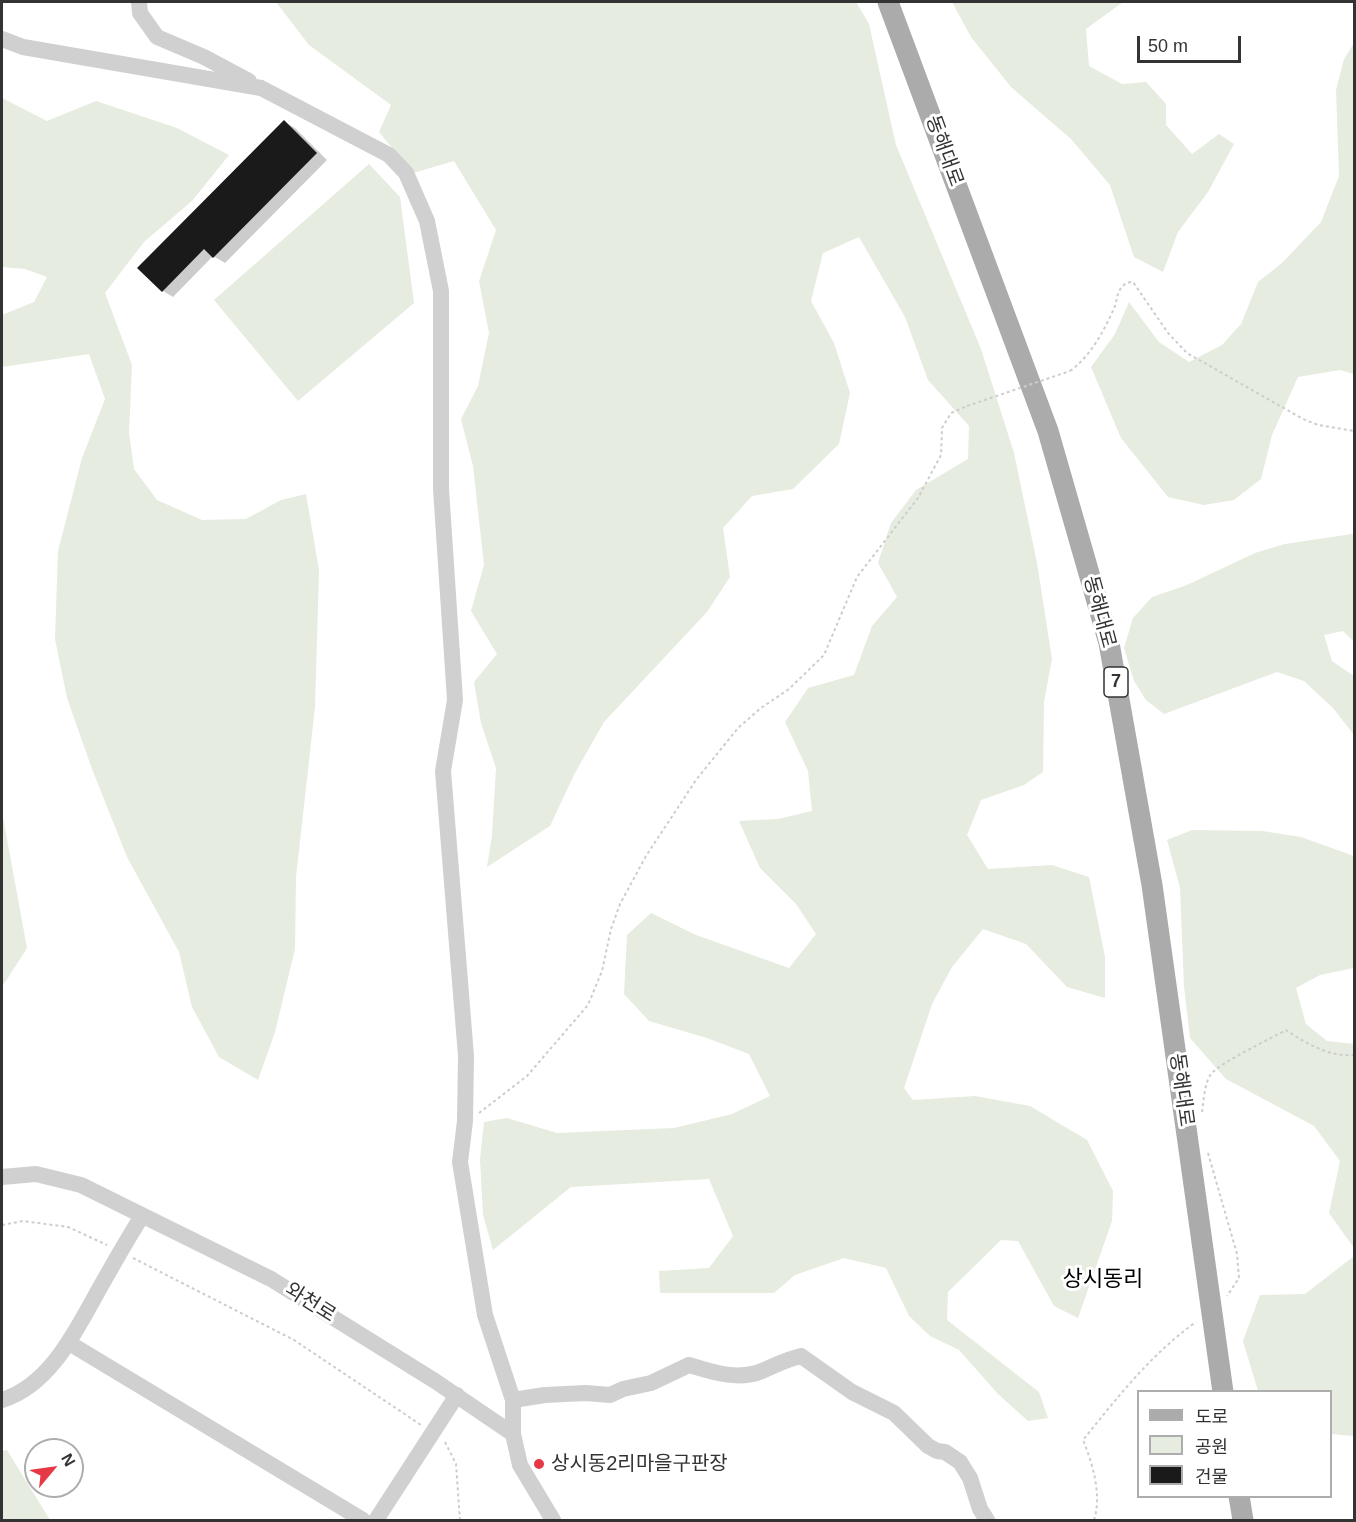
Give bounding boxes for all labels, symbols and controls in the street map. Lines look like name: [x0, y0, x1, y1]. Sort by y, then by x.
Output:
scale bar: [1140, 24, 1244, 62]
text: 50 m: [1148, 36, 1188, 56]
street label: 동해대로: [920, 112, 968, 190]
street label: 동해대로: [1078, 573, 1120, 651]
road number: 7: [1104, 667, 1128, 697]
street label: 동해대로: [1164, 1052, 1198, 1128]
district label: 상시동리: [1063, 1267, 1143, 1293]
street label: 와천로: [280, 1278, 340, 1328]
legend: [1137, 1390, 1332, 1498]
text: 도로: [1195, 1407, 1228, 1427]
text: 공원: [1195, 1437, 1228, 1457]
north arrow: [24, 1438, 84, 1498]
text: N: [58, 1451, 79, 1469]
place label: 상시동2리마을구판장: [551, 1452, 728, 1476]
marker: 상시동2리마을구판장: [532, 1457, 546, 1471]
text: 건물: [1195, 1467, 1228, 1487]

